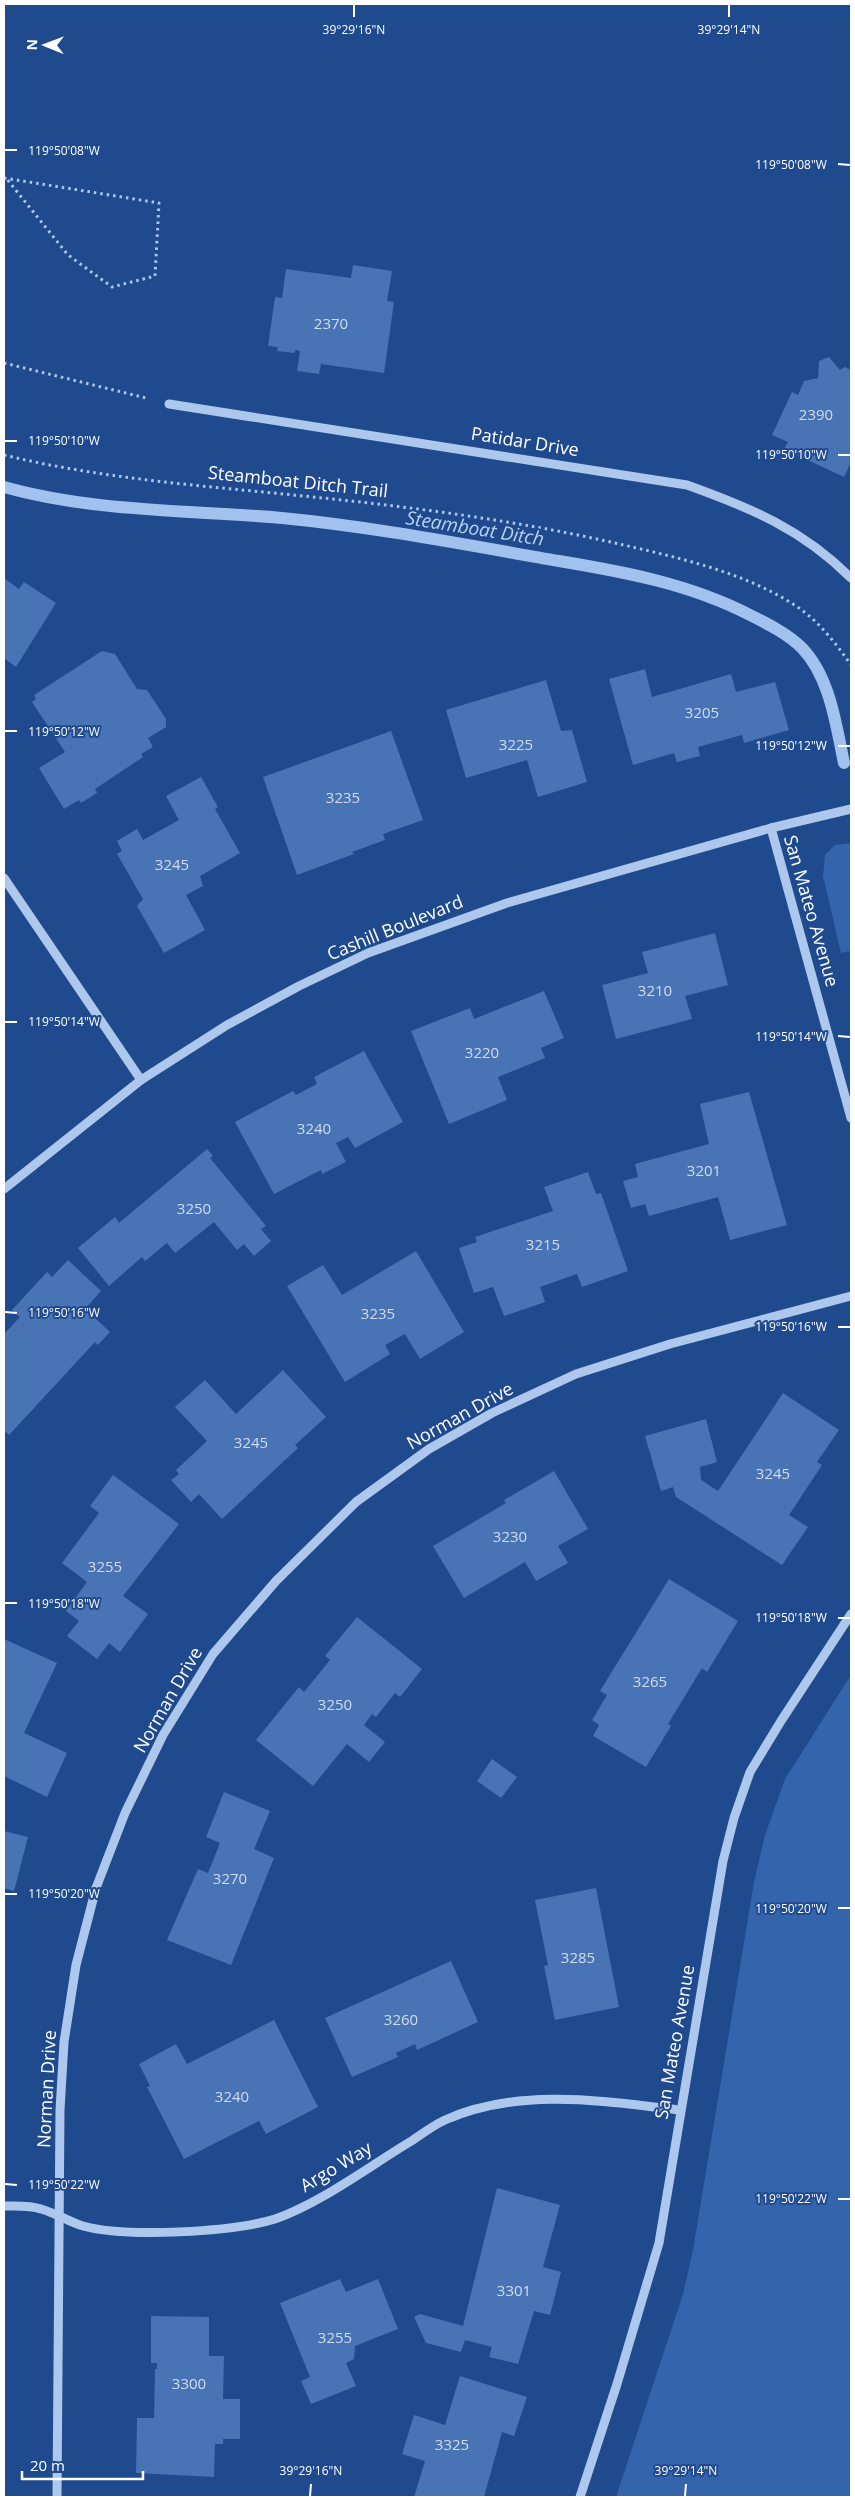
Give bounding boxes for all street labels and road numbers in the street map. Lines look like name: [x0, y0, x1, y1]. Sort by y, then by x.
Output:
street label: Patidar Drive: [469, 421, 581, 461]
street label: Steamboat Ditch Trail: [207, 460, 389, 502]
street label: San Mateo Avenue: [779, 832, 845, 989]
street label: Cashill Boulevard: [323, 889, 466, 965]
street label: Norman Drive: [402, 1376, 517, 1454]
street label: Norman Drive: [127, 1642, 207, 1757]
street label: San Mateo Avenue: [649, 1963, 699, 2121]
street label: Norman Drive: [31, 2029, 61, 2149]
street label: Argo Way: [295, 2135, 377, 2197]

